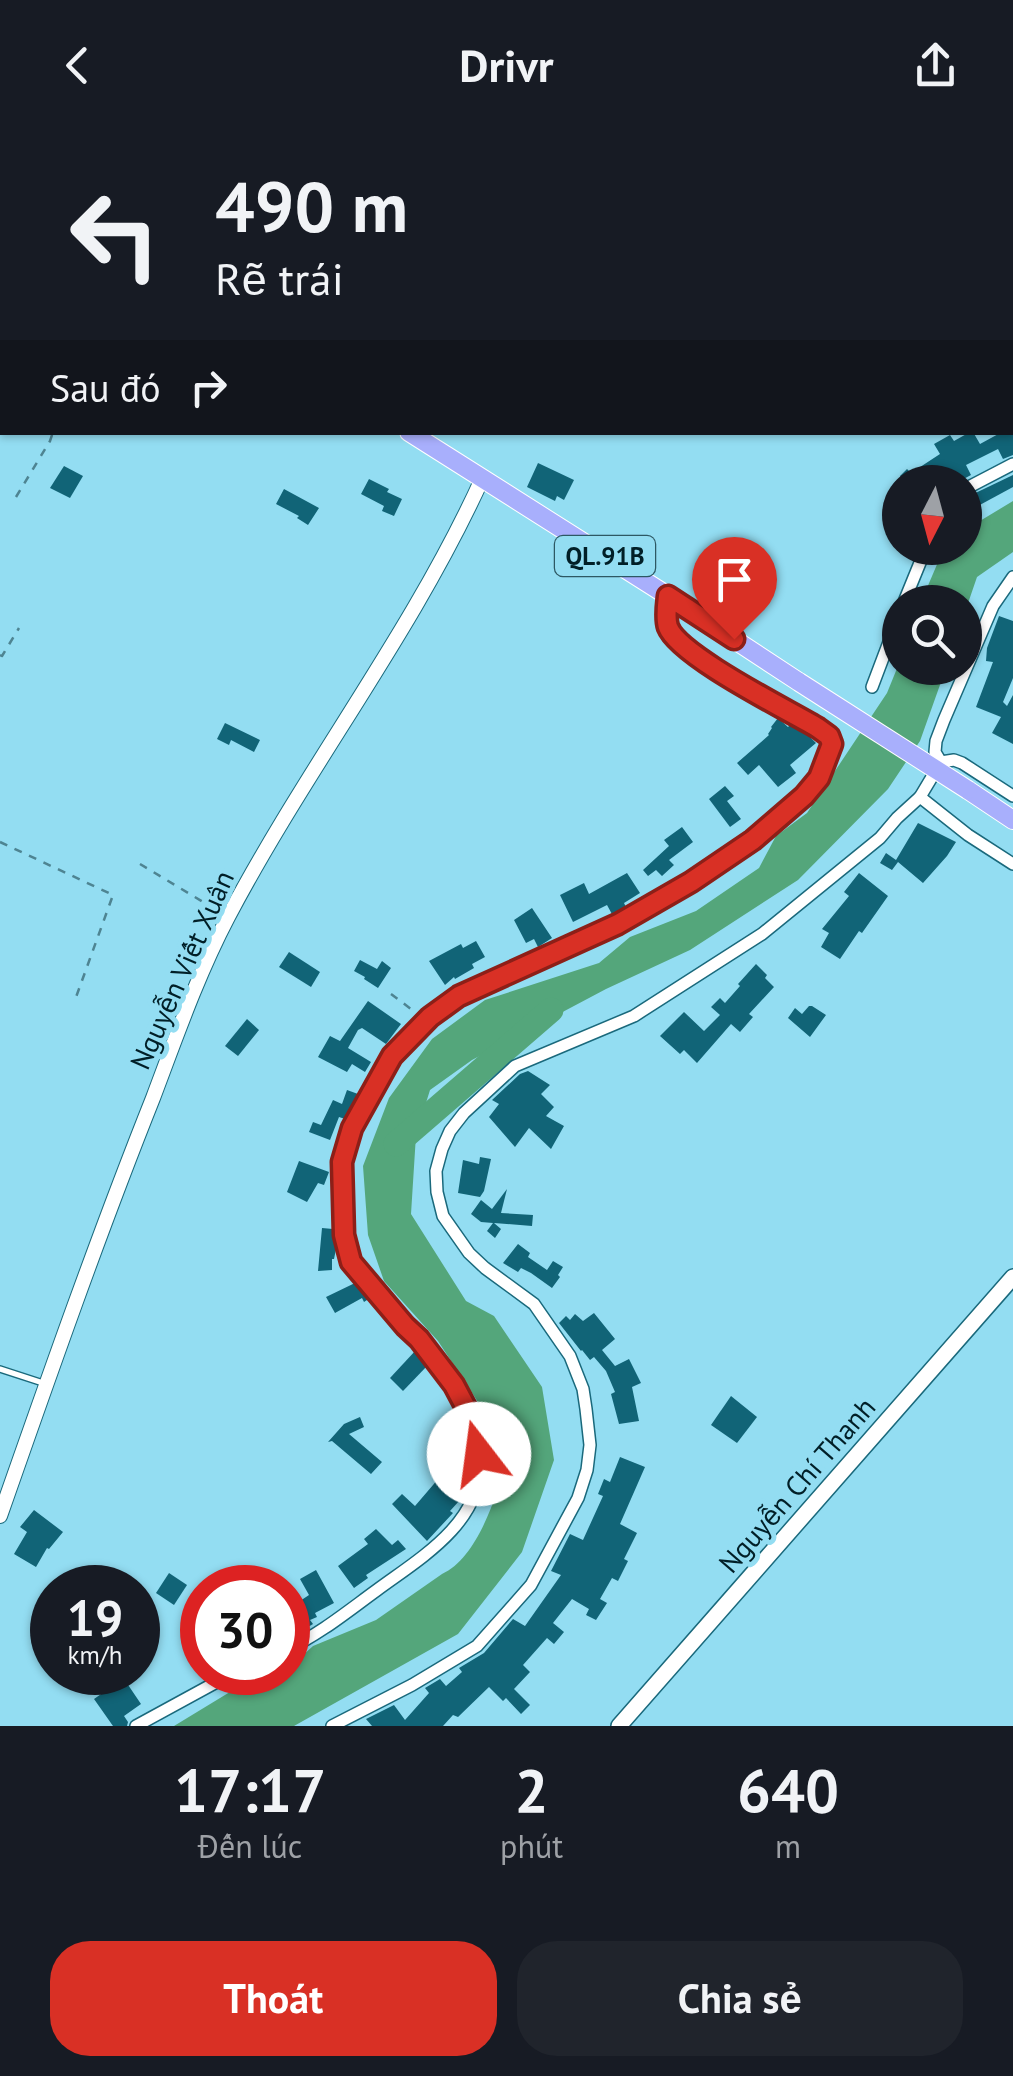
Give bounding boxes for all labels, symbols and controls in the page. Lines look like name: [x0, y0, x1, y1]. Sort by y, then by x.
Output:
text: Drivr: [459, 36, 554, 94]
icon: back: [50, 38, 105, 93]
icon: share: [908, 38, 963, 93]
text: 490 m: [215, 161, 408, 251]
icon: left: [50, 170, 180, 300]
text: Rẽ trái: [215, 249, 344, 307]
icon: right: [181, 360, 236, 415]
text: Sau đó: [50, 363, 161, 412]
north arrow: [882, 465, 982, 565]
map controls: [882, 465, 982, 685]
road number: QL.91B: [555, 536, 655, 576]
pin: [692, 537, 777, 640]
icon: arrive: [707, 552, 762, 607]
button: search: [882, 585, 982, 685]
street label: Nguyễn Viết Xuân: [121, 864, 242, 1075]
street label: Nguyễn Chí Thanh: [710, 1389, 883, 1580]
position arrow: [427, 1402, 531, 1506]
speed limit sign: 30: [180, 1565, 310, 1695]
text: 19: [67, 1585, 123, 1650]
text: km/h: [68, 1639, 122, 1671]
text: 17:17: [174, 1751, 326, 1829]
text: 2: [515, 1751, 549, 1829]
text: 640: [737, 1751, 839, 1829]
text: Đến lúc: [198, 1825, 302, 1867]
text: phút: [500, 1825, 563, 1867]
text: m: [775, 1825, 801, 1867]
button: Thoát: [50, 1941, 497, 2056]
button: Chia sẻ: [517, 1941, 963, 2056]

